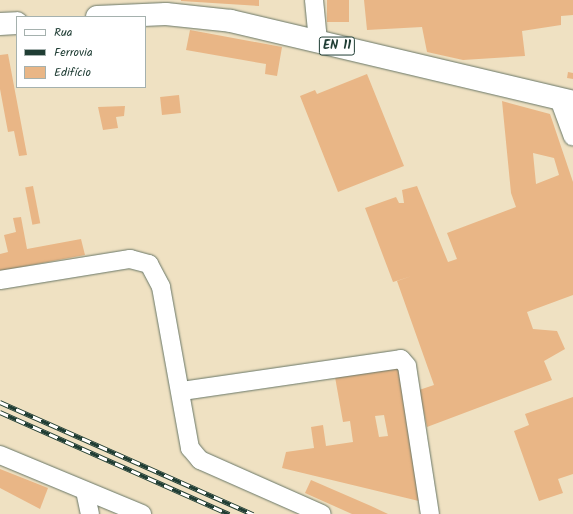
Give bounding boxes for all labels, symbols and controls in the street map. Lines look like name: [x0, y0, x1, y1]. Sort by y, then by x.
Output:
legend: [16, 16, 146, 88]
text: Rua: [54, 23, 72, 42]
road number: EN 11: [318, 35, 356, 57]
text: Ferrovia: [54, 43, 93, 62]
text: Edifício: [54, 63, 91, 82]

